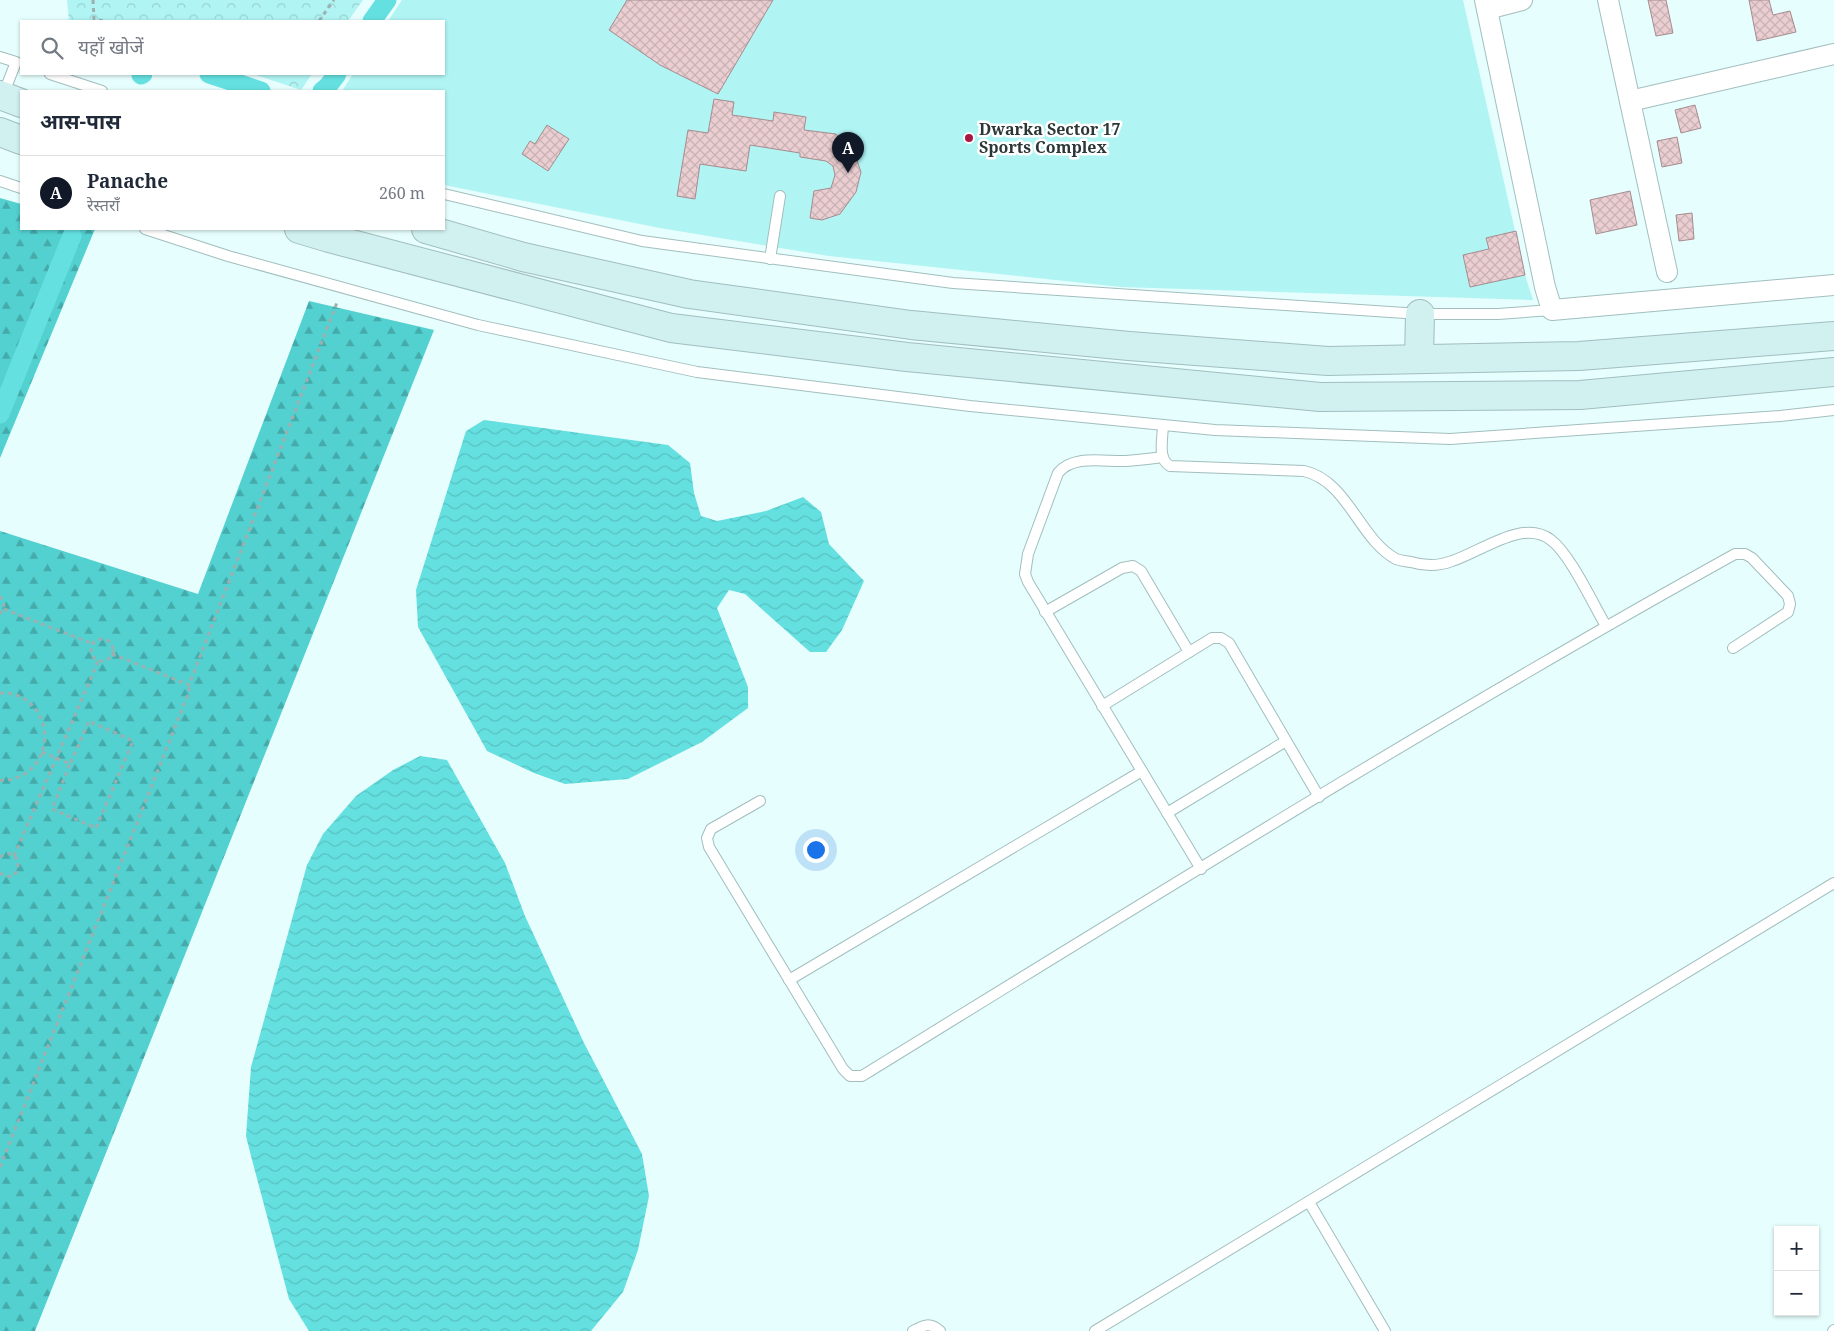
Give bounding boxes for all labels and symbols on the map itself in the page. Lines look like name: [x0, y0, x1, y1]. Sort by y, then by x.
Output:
place label: Dwarka Sector 17 Sports Complex: [979, 118, 1121, 158]
pin: A: [832, 132, 864, 173]
marker: Dwarka Sector 17 Sports Complex: [963, 132, 975, 144]
your location: [803, 837, 829, 863]

